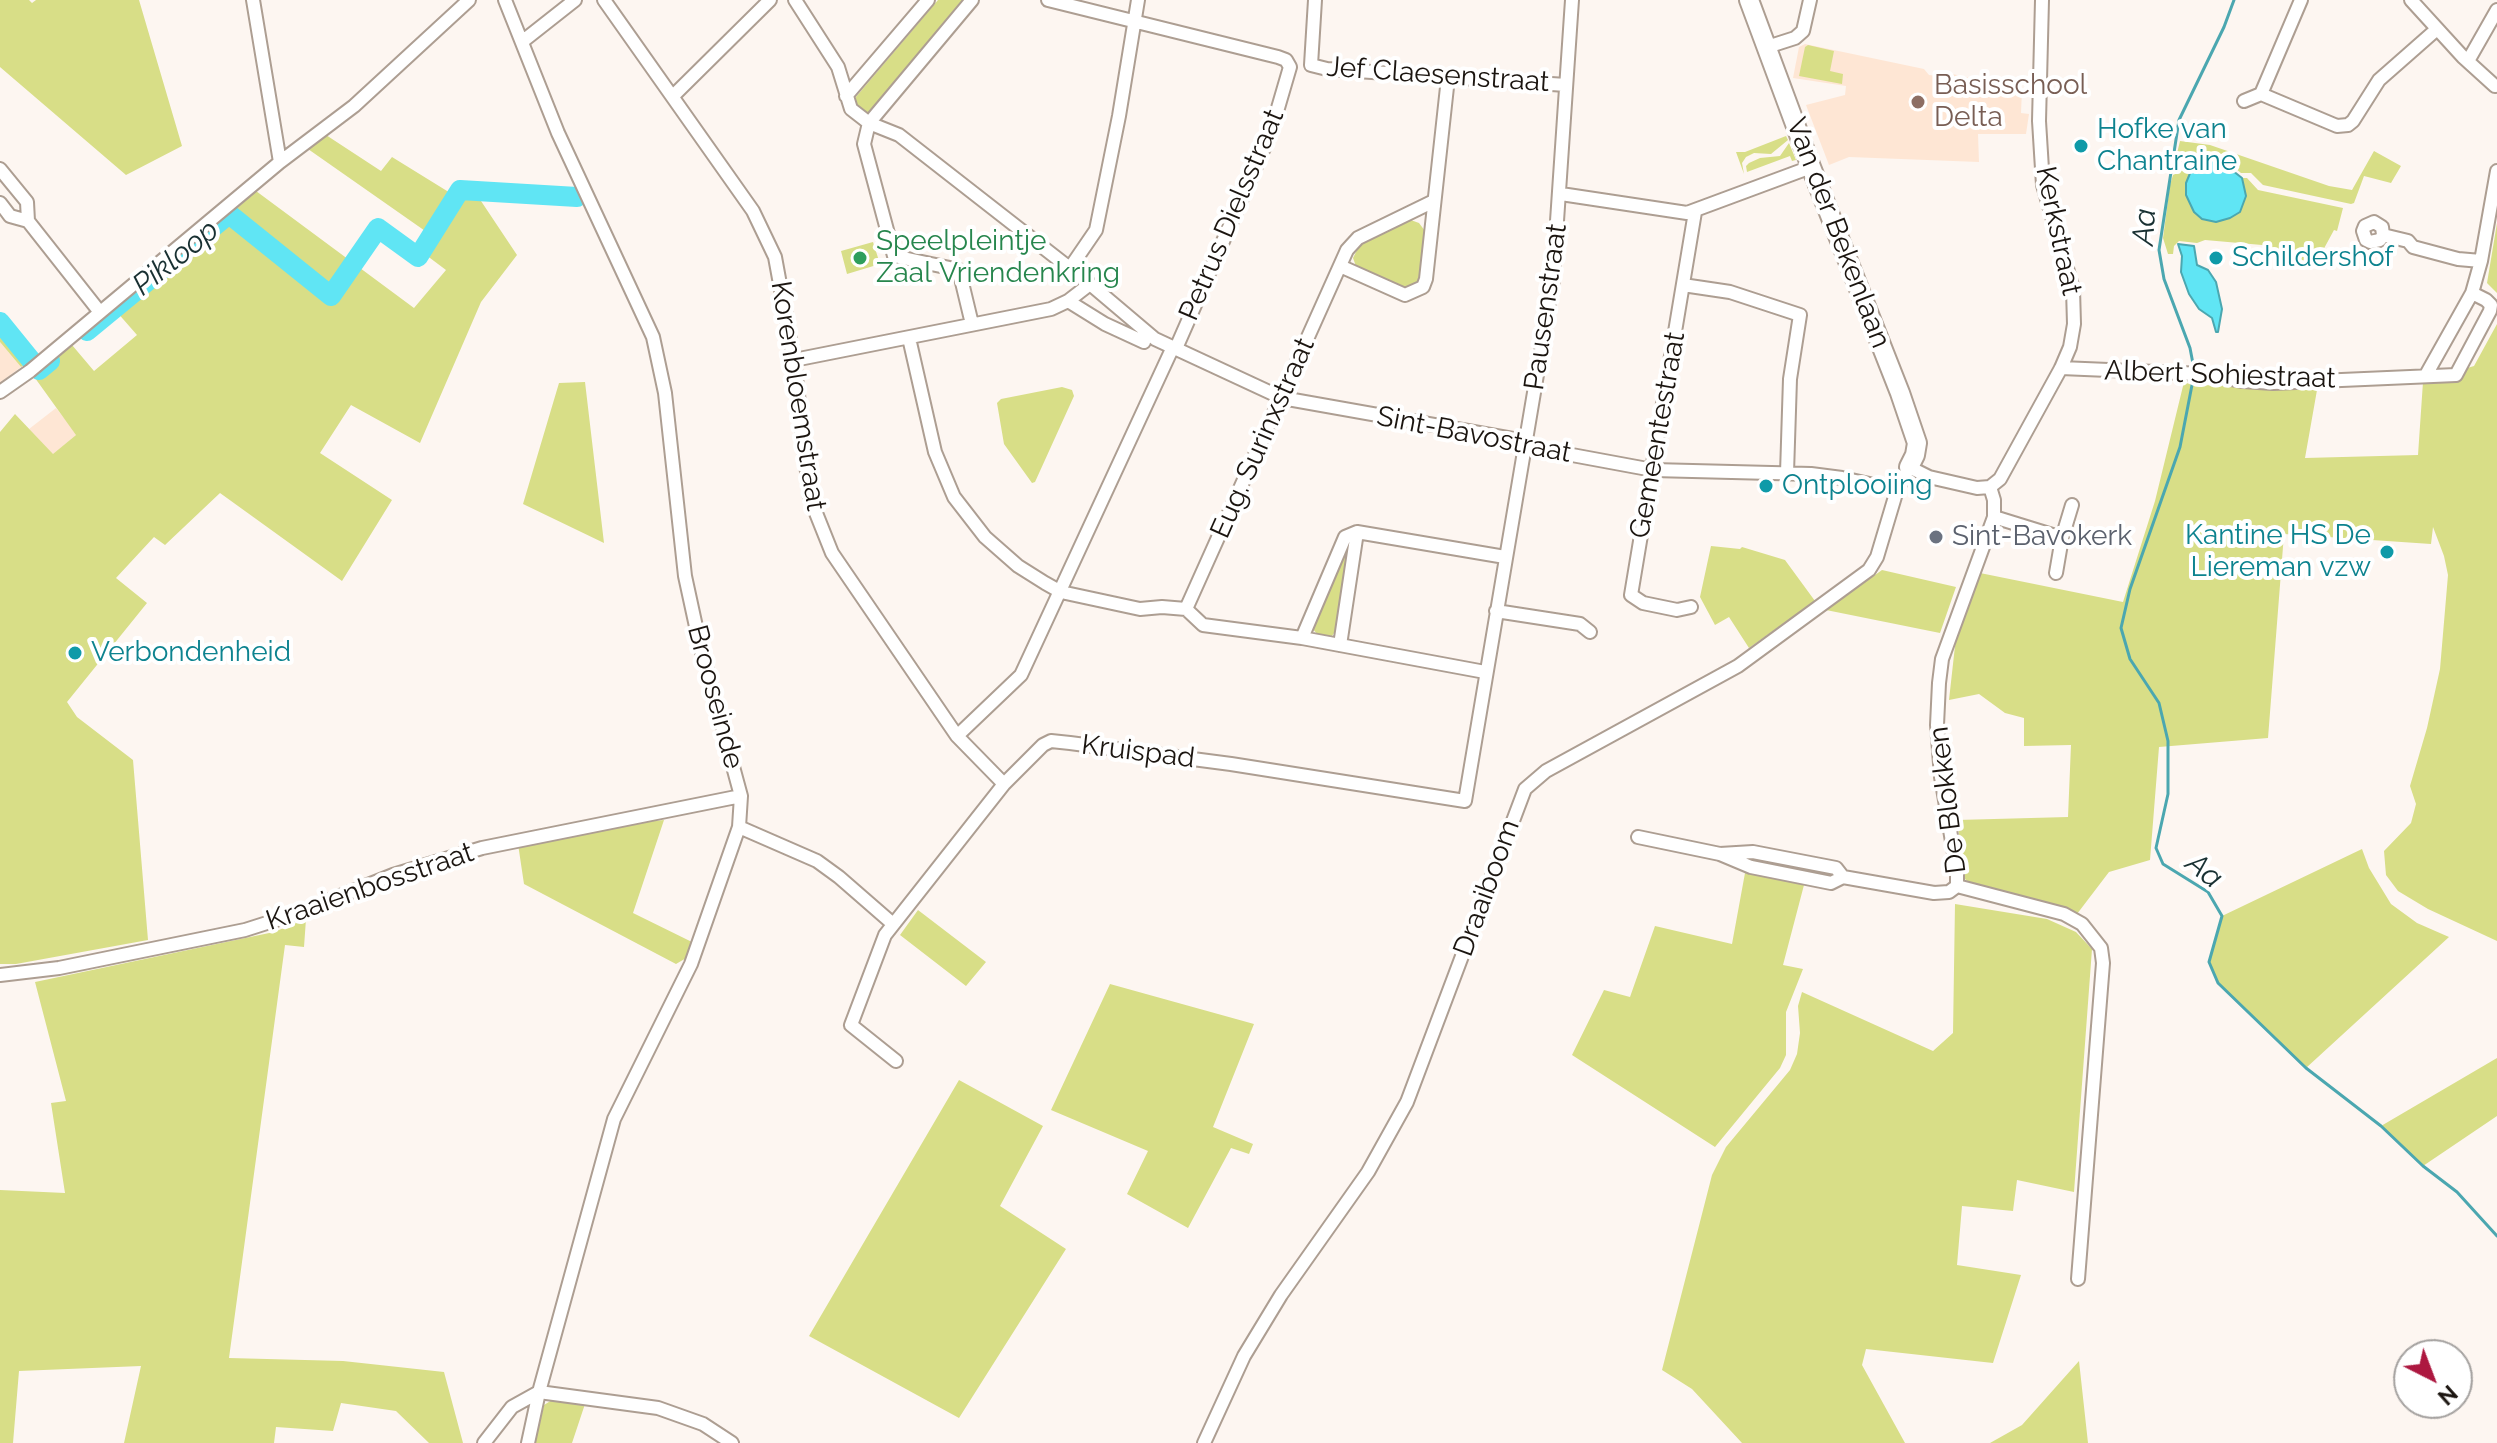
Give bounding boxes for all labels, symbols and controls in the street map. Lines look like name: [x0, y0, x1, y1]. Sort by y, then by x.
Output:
street label: Jef Claesenstraat: [1326, 50, 1550, 100]
place label: Basisschool Delta: [1934, 69, 2087, 135]
marker: Basisschool Delta: [1909, 93, 1927, 111]
street label: Petrus Dielsstraat: [1172, 104, 1292, 326]
street label: Van der Bekenlaan: [1779, 113, 1897, 353]
place label: Hofke van Chantraine: [2097, 113, 2237, 179]
marker: Hofke van Chantraine: [2072, 137, 2090, 155]
street label: Kerkstraat: [2028, 164, 2088, 298]
water label: Aa: [2126, 207, 2164, 247]
water label: Pikloop: [126, 212, 226, 304]
street label: Pausenstraat: [1518, 222, 1574, 392]
place label: Speelpleintje Zaal Vriendenkring: [876, 225, 1120, 291]
place label: Schildershof: [2232, 241, 2394, 275]
marker: Speelpleintje Zaal Vriendenkring: [851, 249, 869, 267]
marker: Schildershof: [2207, 249, 2225, 267]
street label: Korenbloemstraat: [763, 279, 833, 513]
street label: Gemeentestraat: [1623, 329, 1693, 541]
street label: Eug. Surinxstraat: [1204, 333, 1322, 543]
street label: Albert Sohiestraat: [2104, 354, 2336, 396]
street label: Sint-Bavostraat: [1374, 400, 1574, 470]
place label: Ontplooiing: [1782, 469, 1933, 503]
marker: Ontplooiing: [1757, 477, 1775, 495]
place label: Kantine HS De Liereman vzw: [2185, 519, 2371, 585]
place label: Sint-Bavokerk: [1952, 520, 2132, 554]
marker: Sint-Bavokerk: [1927, 528, 1945, 546]
marker: Kantine HS De Liereman vzw: [2378, 543, 2396, 561]
street label: Brooseinde: [680, 621, 750, 773]
place label: Verbondenheid: [91, 636, 291, 670]
marker: Verbondenheid: [66, 644, 84, 662]
street label: De Blokken: [1922, 724, 1974, 876]
street label: Kruispad: [1079, 728, 1197, 776]
street label: Draaiboom: [1447, 815, 1527, 961]
street label: Kraaienbosstraat: [262, 836, 478, 938]
water label: Aa: [2178, 845, 2230, 897]
north arrow: [2393, 1339, 2473, 1419]
text: N: [2433, 1380, 2463, 1411]

